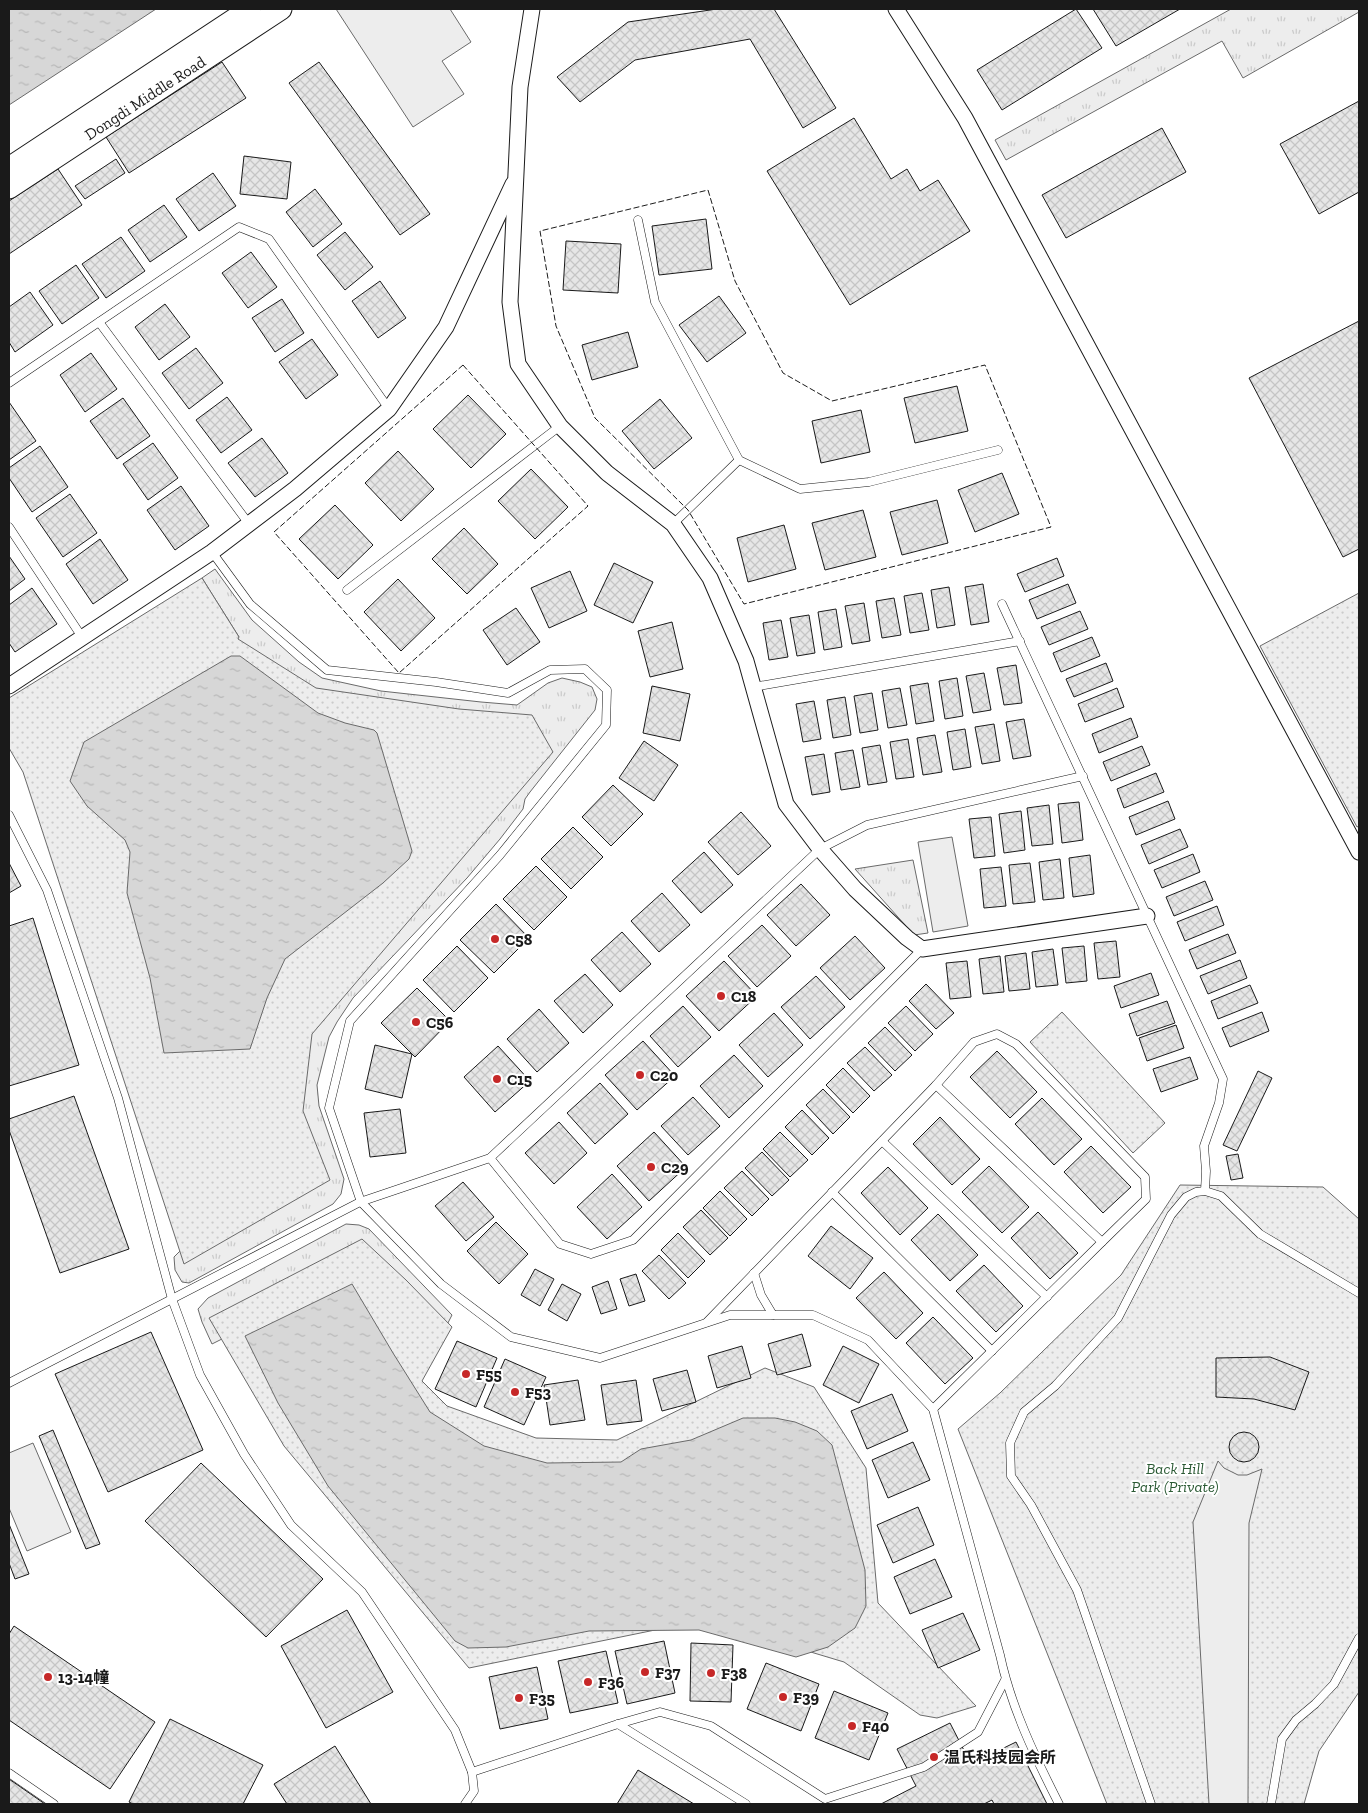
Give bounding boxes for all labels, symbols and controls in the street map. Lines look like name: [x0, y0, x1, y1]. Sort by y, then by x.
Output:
street label: Dongdi Middle Road: [81, 52, 209, 144]
place label: C58: [505, 930, 533, 949]
marker: C58: [489, 933, 501, 945]
place label: C18: [731, 987, 757, 1006]
marker: C18: [715, 990, 727, 1002]
place label: C56: [426, 1013, 454, 1032]
marker: C56: [410, 1016, 422, 1028]
place label: C20: [650, 1066, 678, 1085]
marker: C20: [634, 1069, 646, 1081]
place label: C15: [507, 1070, 532, 1089]
marker: C15: [491, 1073, 503, 1085]
place label: C29: [661, 1158, 689, 1177]
marker: C29: [645, 1161, 657, 1173]
place label: F55: [476, 1365, 502, 1384]
marker: F55: [460, 1368, 472, 1380]
place label: F53: [525, 1383, 551, 1402]
marker: F53: [509, 1386, 521, 1398]
park label: Back Hill Park (Private): [1131, 1459, 1219, 1496]
place label: F37: [655, 1663, 681, 1682]
place label: F38: [721, 1664, 748, 1683]
marker: F37: [639, 1666, 651, 1678]
marker: F38: [705, 1667, 717, 1679]
place label: 13-14幢: [58, 1668, 109, 1687]
marker: 13-14幢: [42, 1671, 54, 1683]
place label: F36: [598, 1673, 625, 1692]
marker: F36: [582, 1676, 594, 1688]
place label: F39: [793, 1688, 820, 1707]
place label: F35: [529, 1689, 555, 1708]
marker: F39: [777, 1691, 789, 1703]
marker: F35: [513, 1692, 525, 1704]
place label: F40: [862, 1717, 889, 1736]
marker: F40: [846, 1720, 858, 1732]
place label: 温氏科技园会所: [944, 1748, 1056, 1767]
marker: 温氏科技园会所: [928, 1751, 940, 1763]

